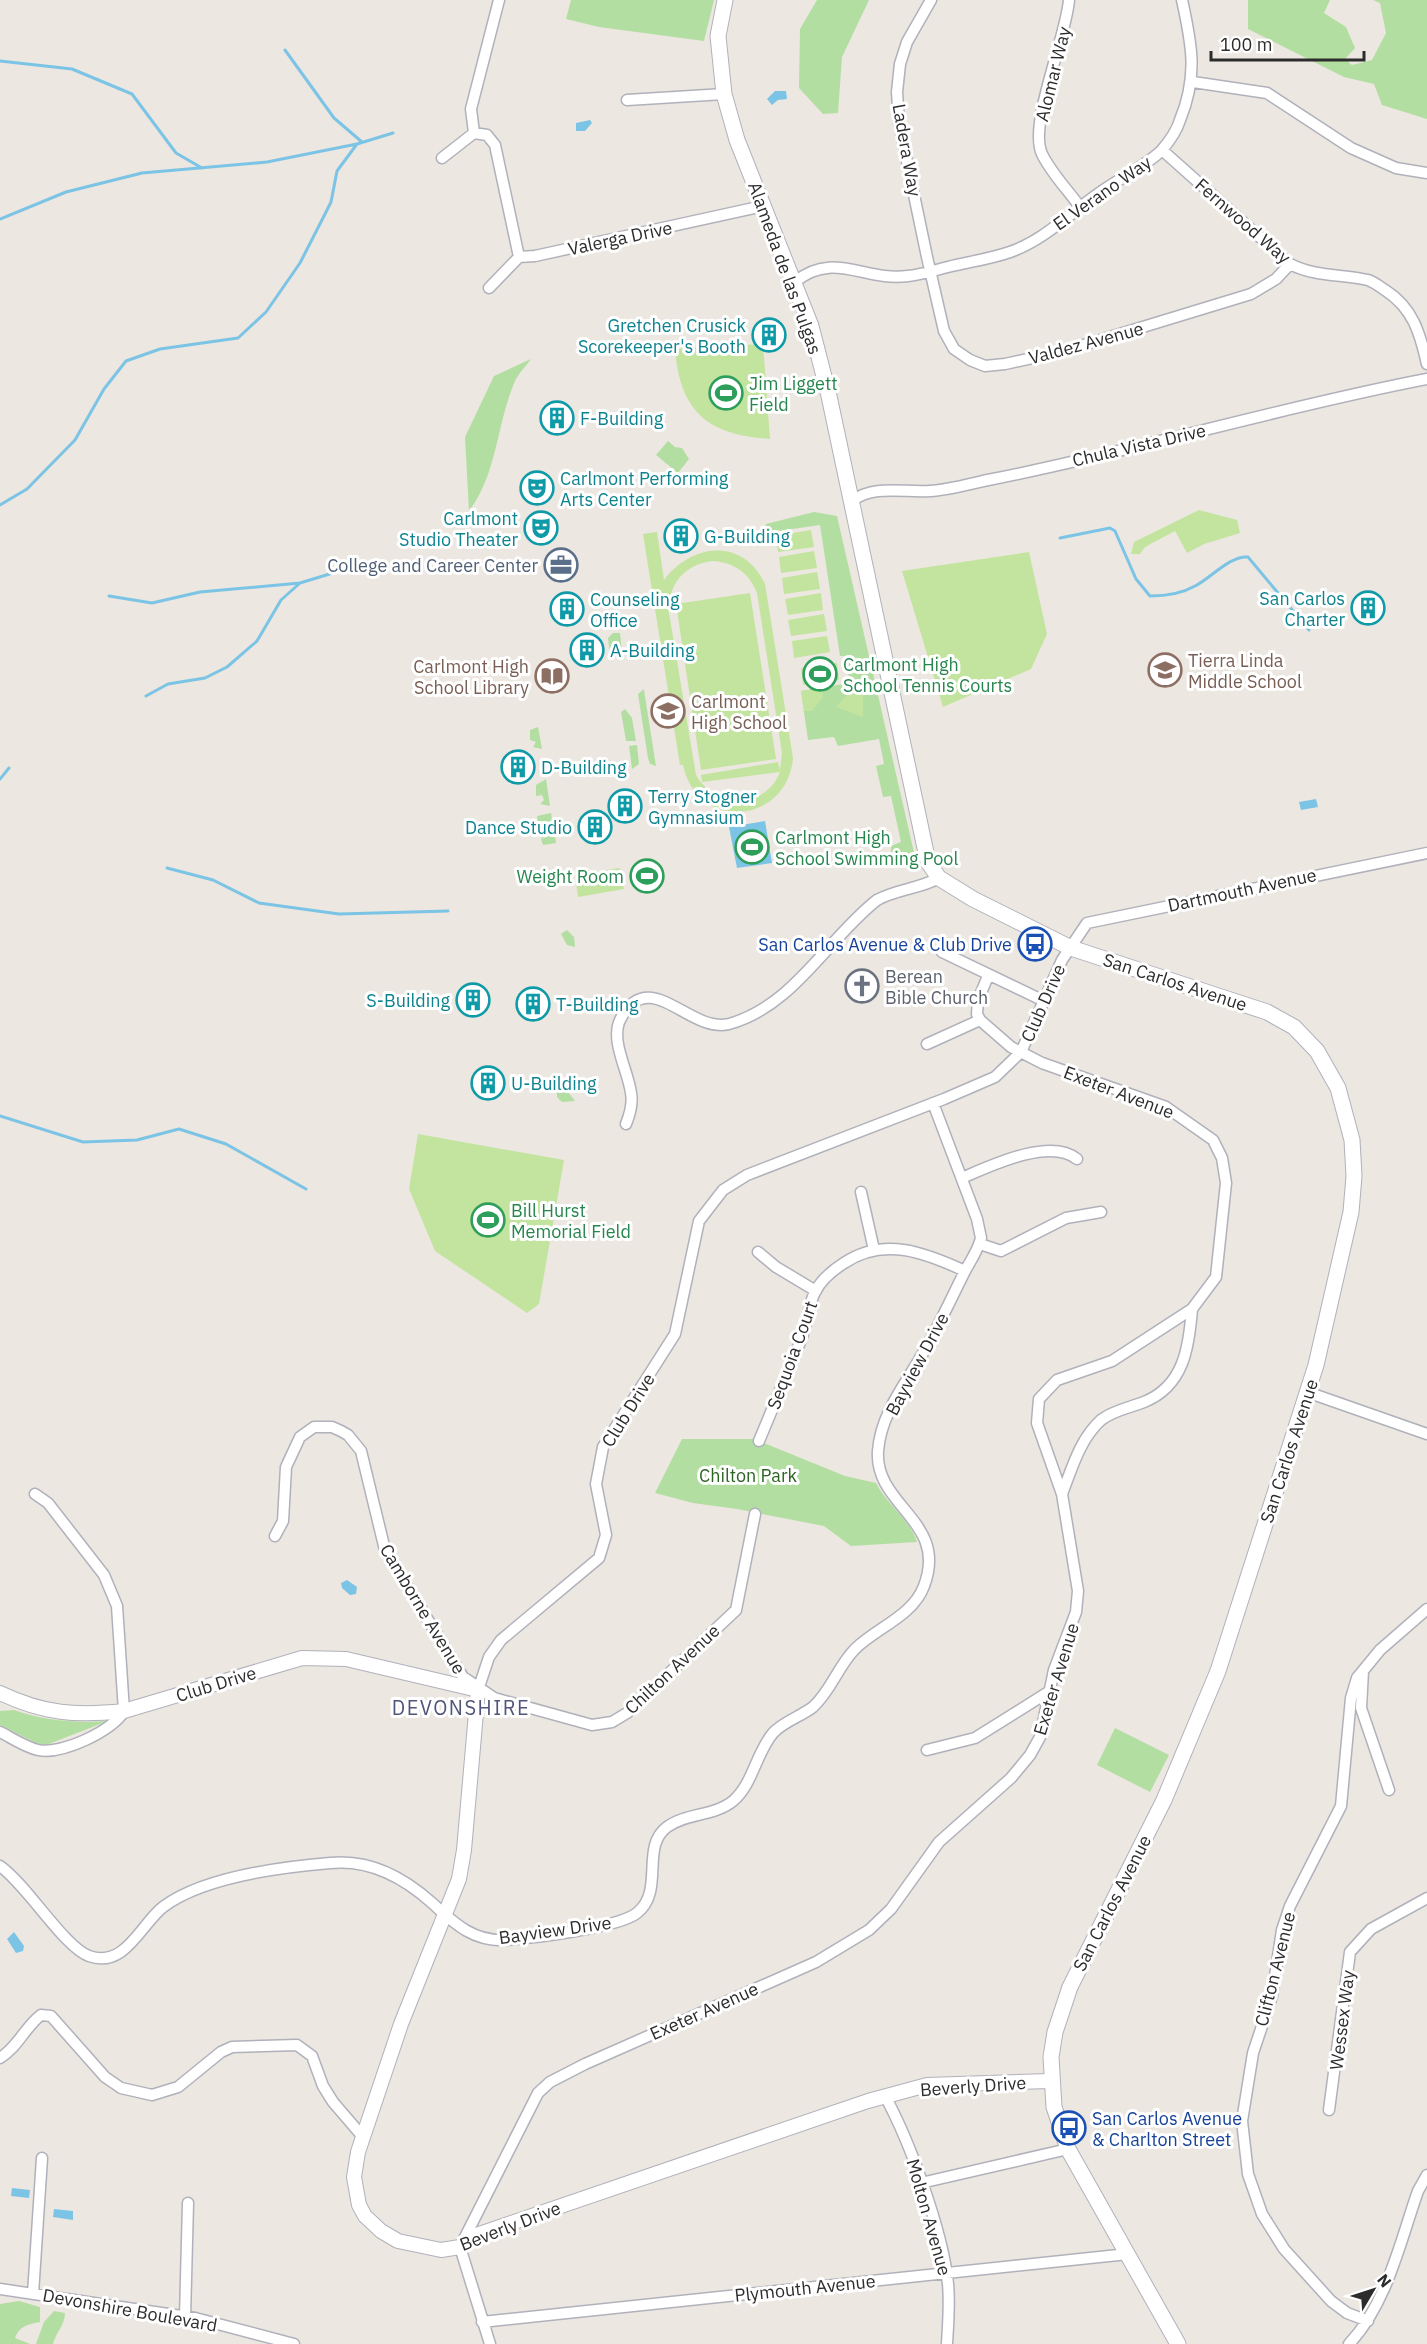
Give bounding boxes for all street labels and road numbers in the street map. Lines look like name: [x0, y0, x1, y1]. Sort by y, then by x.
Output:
street label: Alomar Way: [1030, 24, 1076, 124]
street label: Ladera Way: [888, 102, 926, 198]
street label: El Verano Way: [1048, 151, 1156, 235]
street label: Fernwood Way: [1190, 173, 1296, 269]
street label: Alameda de las Pulgas: [743, 179, 827, 357]
street label: Valerga Drive: [566, 216, 674, 260]
street label: Valdez Avenue: [1026, 317, 1146, 369]
street label: Chula Vista Drive: [1070, 418, 1208, 472]
street label: Dartmouth Avenue: [1165, 863, 1319, 917]
street label: San Carlos Avenue: [1100, 948, 1250, 1016]
street label: Club Drive: [1016, 960, 1070, 1045]
street label: Exeter Avenue: [1061, 1060, 1178, 1124]
street label: Sequoia Court: [762, 1298, 822, 1412]
street label: Bayview Drive: [880, 1309, 954, 1419]
street label: Club Drive: [596, 1369, 660, 1451]
street label: San Carlos Avenue: [1255, 1376, 1323, 1526]
street label: Camborne Avenue: [375, 1540, 471, 1678]
street label: Chilton Avenue: [620, 1619, 724, 1719]
street label: Exeter Avenue: [1028, 1620, 1084, 1738]
street label: Club Drive: [173, 1661, 259, 1707]
street label: San Carlos Avenue: [1068, 1831, 1156, 1975]
street label: Clifton Avenue: [1250, 1909, 1300, 2029]
street label: Bayview Drive: [497, 1911, 613, 1949]
street label: Wessex Way: [1324, 1969, 1360, 2071]
street label: Exeter Avenue: [646, 1977, 762, 2045]
street label: Beverly Drive: [919, 2071, 1027, 2101]
street label: Molton Avenue: [901, 2156, 957, 2278]
street label: Beverly Drive: [456, 2196, 564, 2256]
street label: Plymouth Avenue: [733, 2269, 877, 2307]
street label: Devonshire Boulevard: [41, 2283, 219, 2337]

